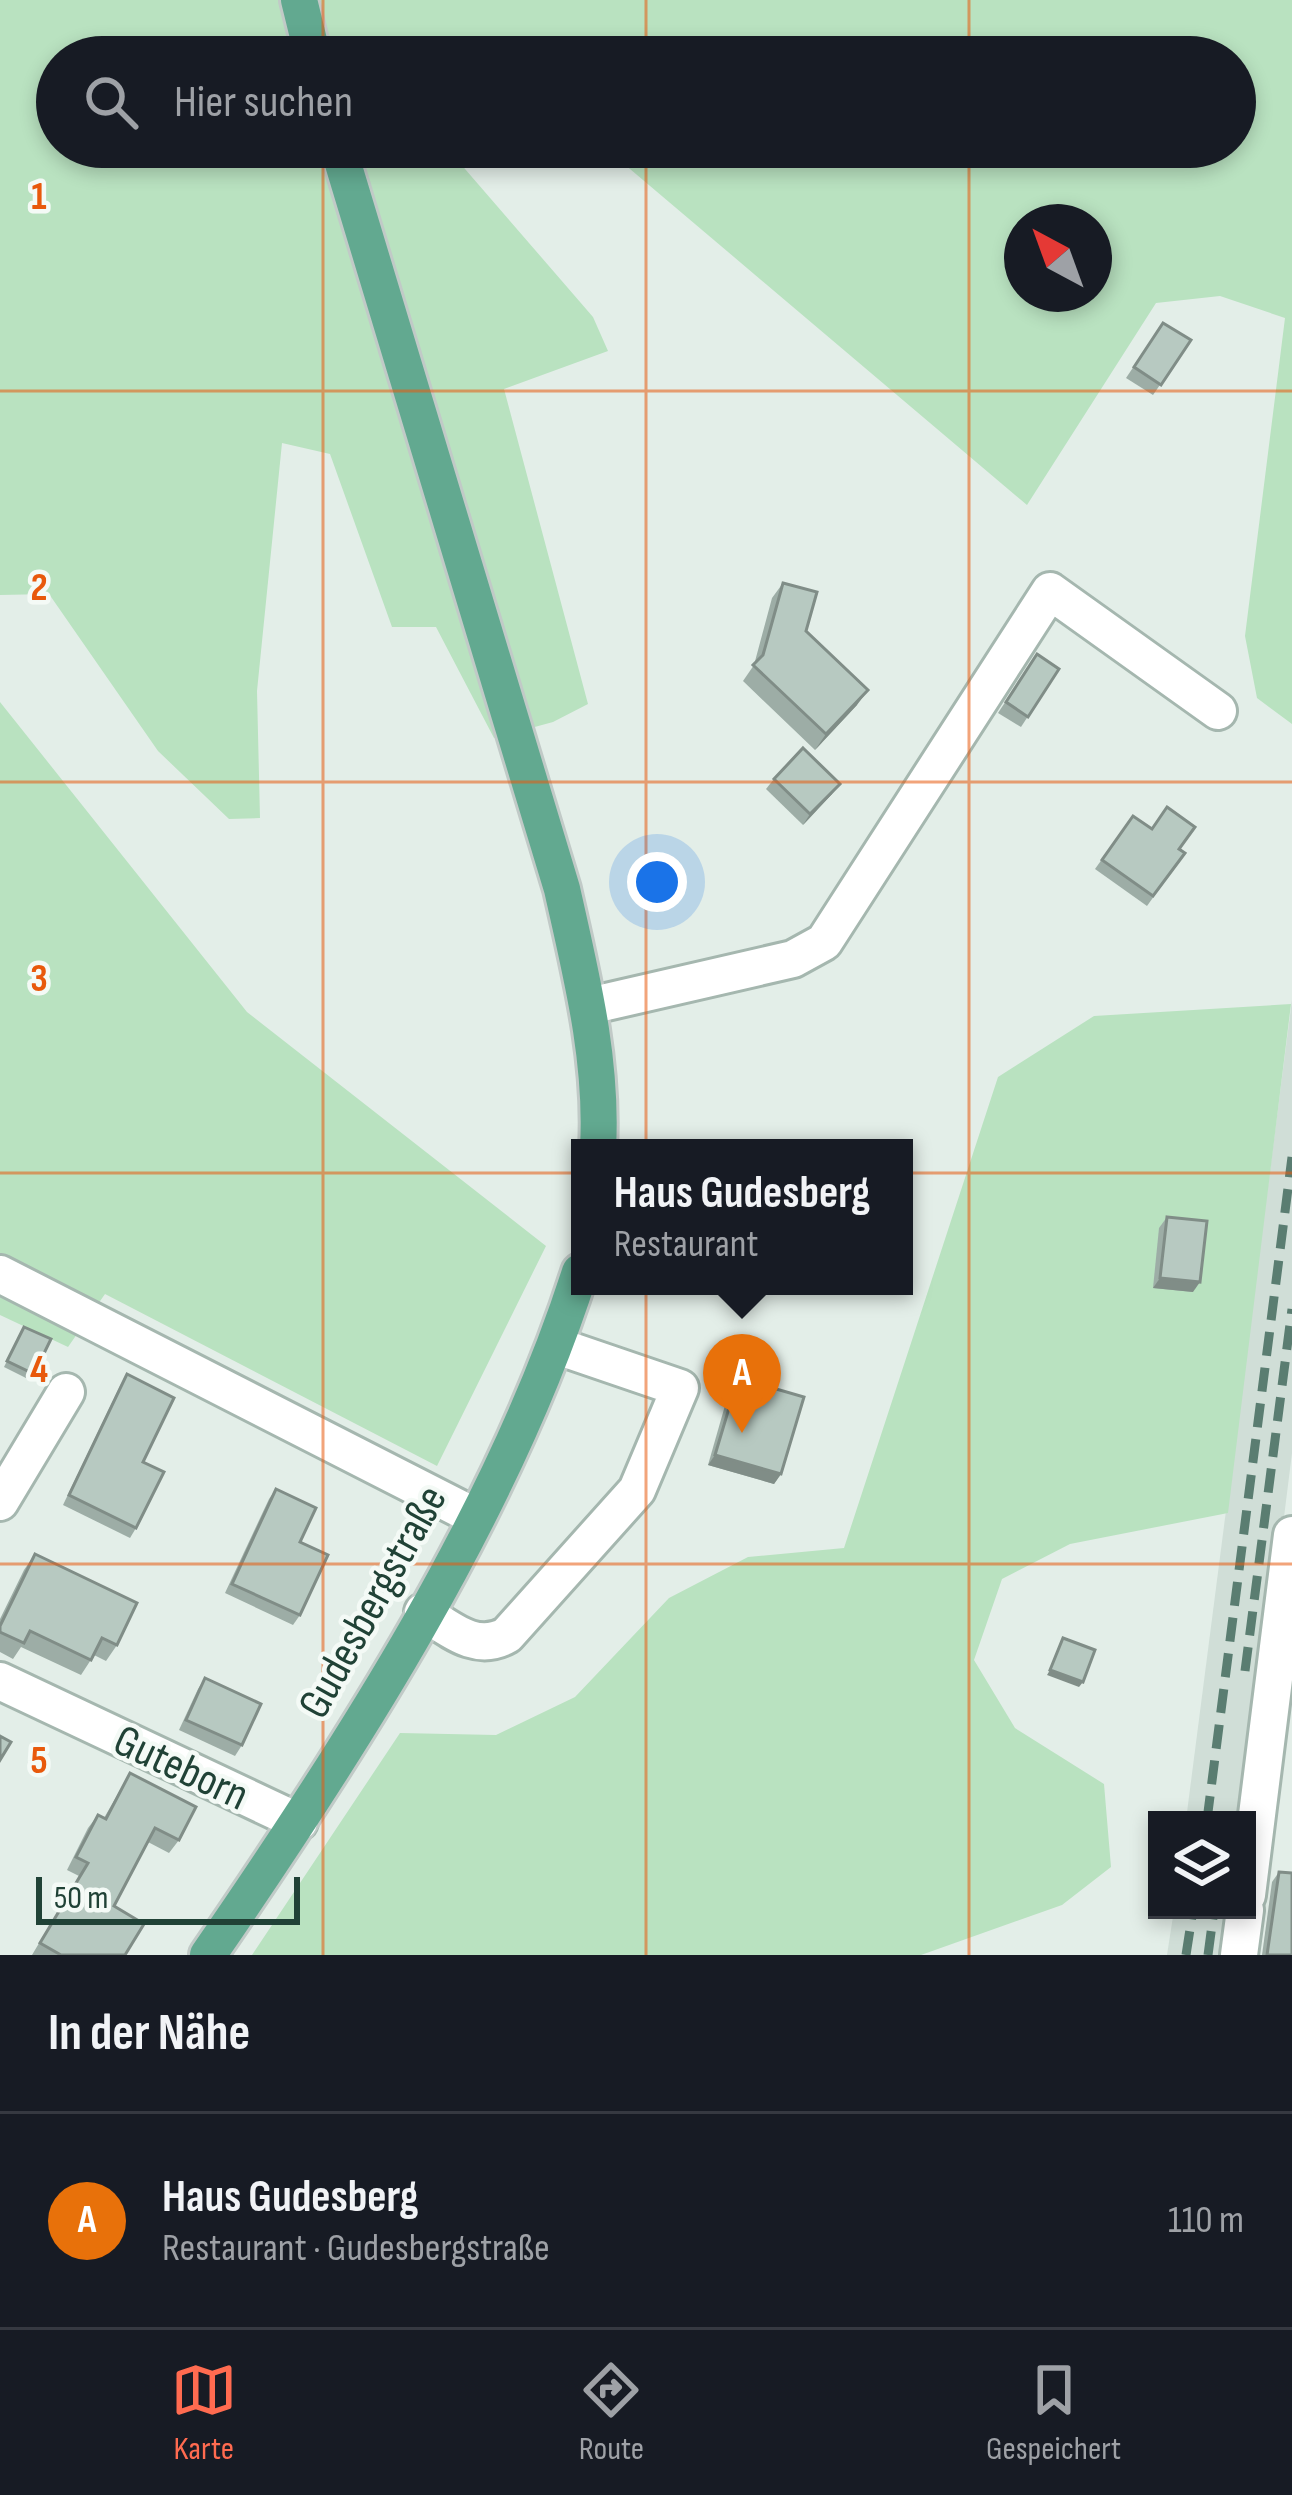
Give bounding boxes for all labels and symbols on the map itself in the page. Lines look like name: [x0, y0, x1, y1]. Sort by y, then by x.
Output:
text: 1: [31, 174, 47, 221]
north arrow: [1004, 204, 1112, 312]
text: 2: [30, 565, 48, 612]
your location: [627, 852, 687, 912]
text: 3: [30, 956, 48, 1003]
pin: A: [703, 1334, 781, 1433]
text: 4: [30, 1347, 48, 1394]
street label: Gudesbergstraße: [287, 1476, 460, 1728]
street label: Guteborn: [105, 1713, 257, 1823]
text: 5: [30, 1738, 48, 1785]
scale bar: [36, 1871, 300, 1924]

